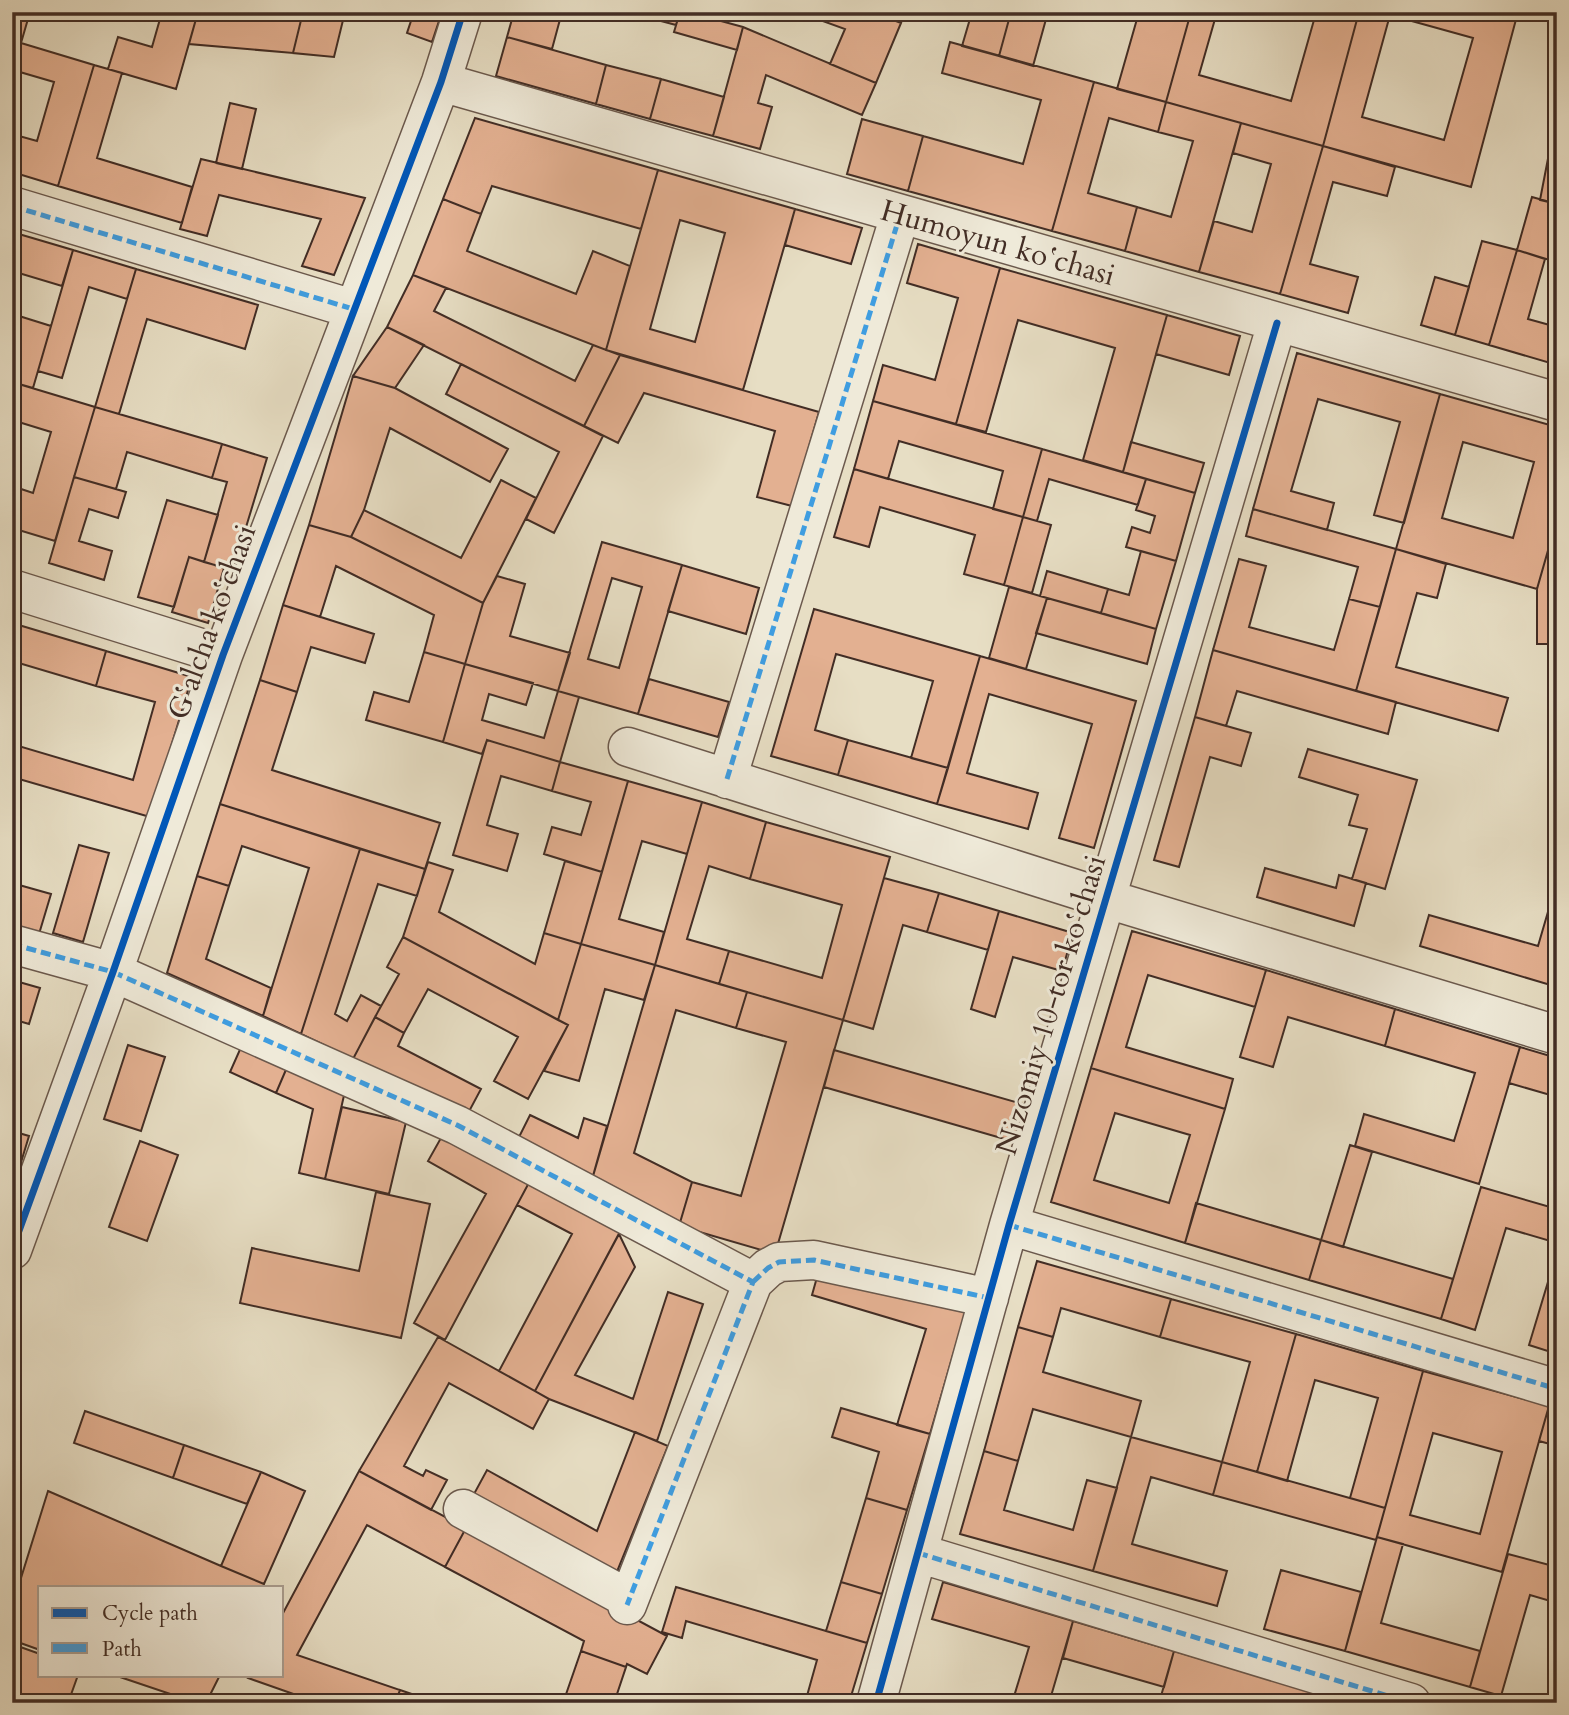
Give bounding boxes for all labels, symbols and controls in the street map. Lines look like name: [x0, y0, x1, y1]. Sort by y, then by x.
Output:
street label: Humoyun koʻchasi: [876, 190, 1120, 296]
street label: Gʻalcha koʻchasi: [158, 519, 266, 725]
street label: Nizomiy 10-tor koʻchasi: [986, 850, 1116, 1160]
legend: [38, 1586, 284, 1676]
text: Cycle path: [102, 1599, 198, 1628]
text: Path: [102, 1635, 142, 1664]

